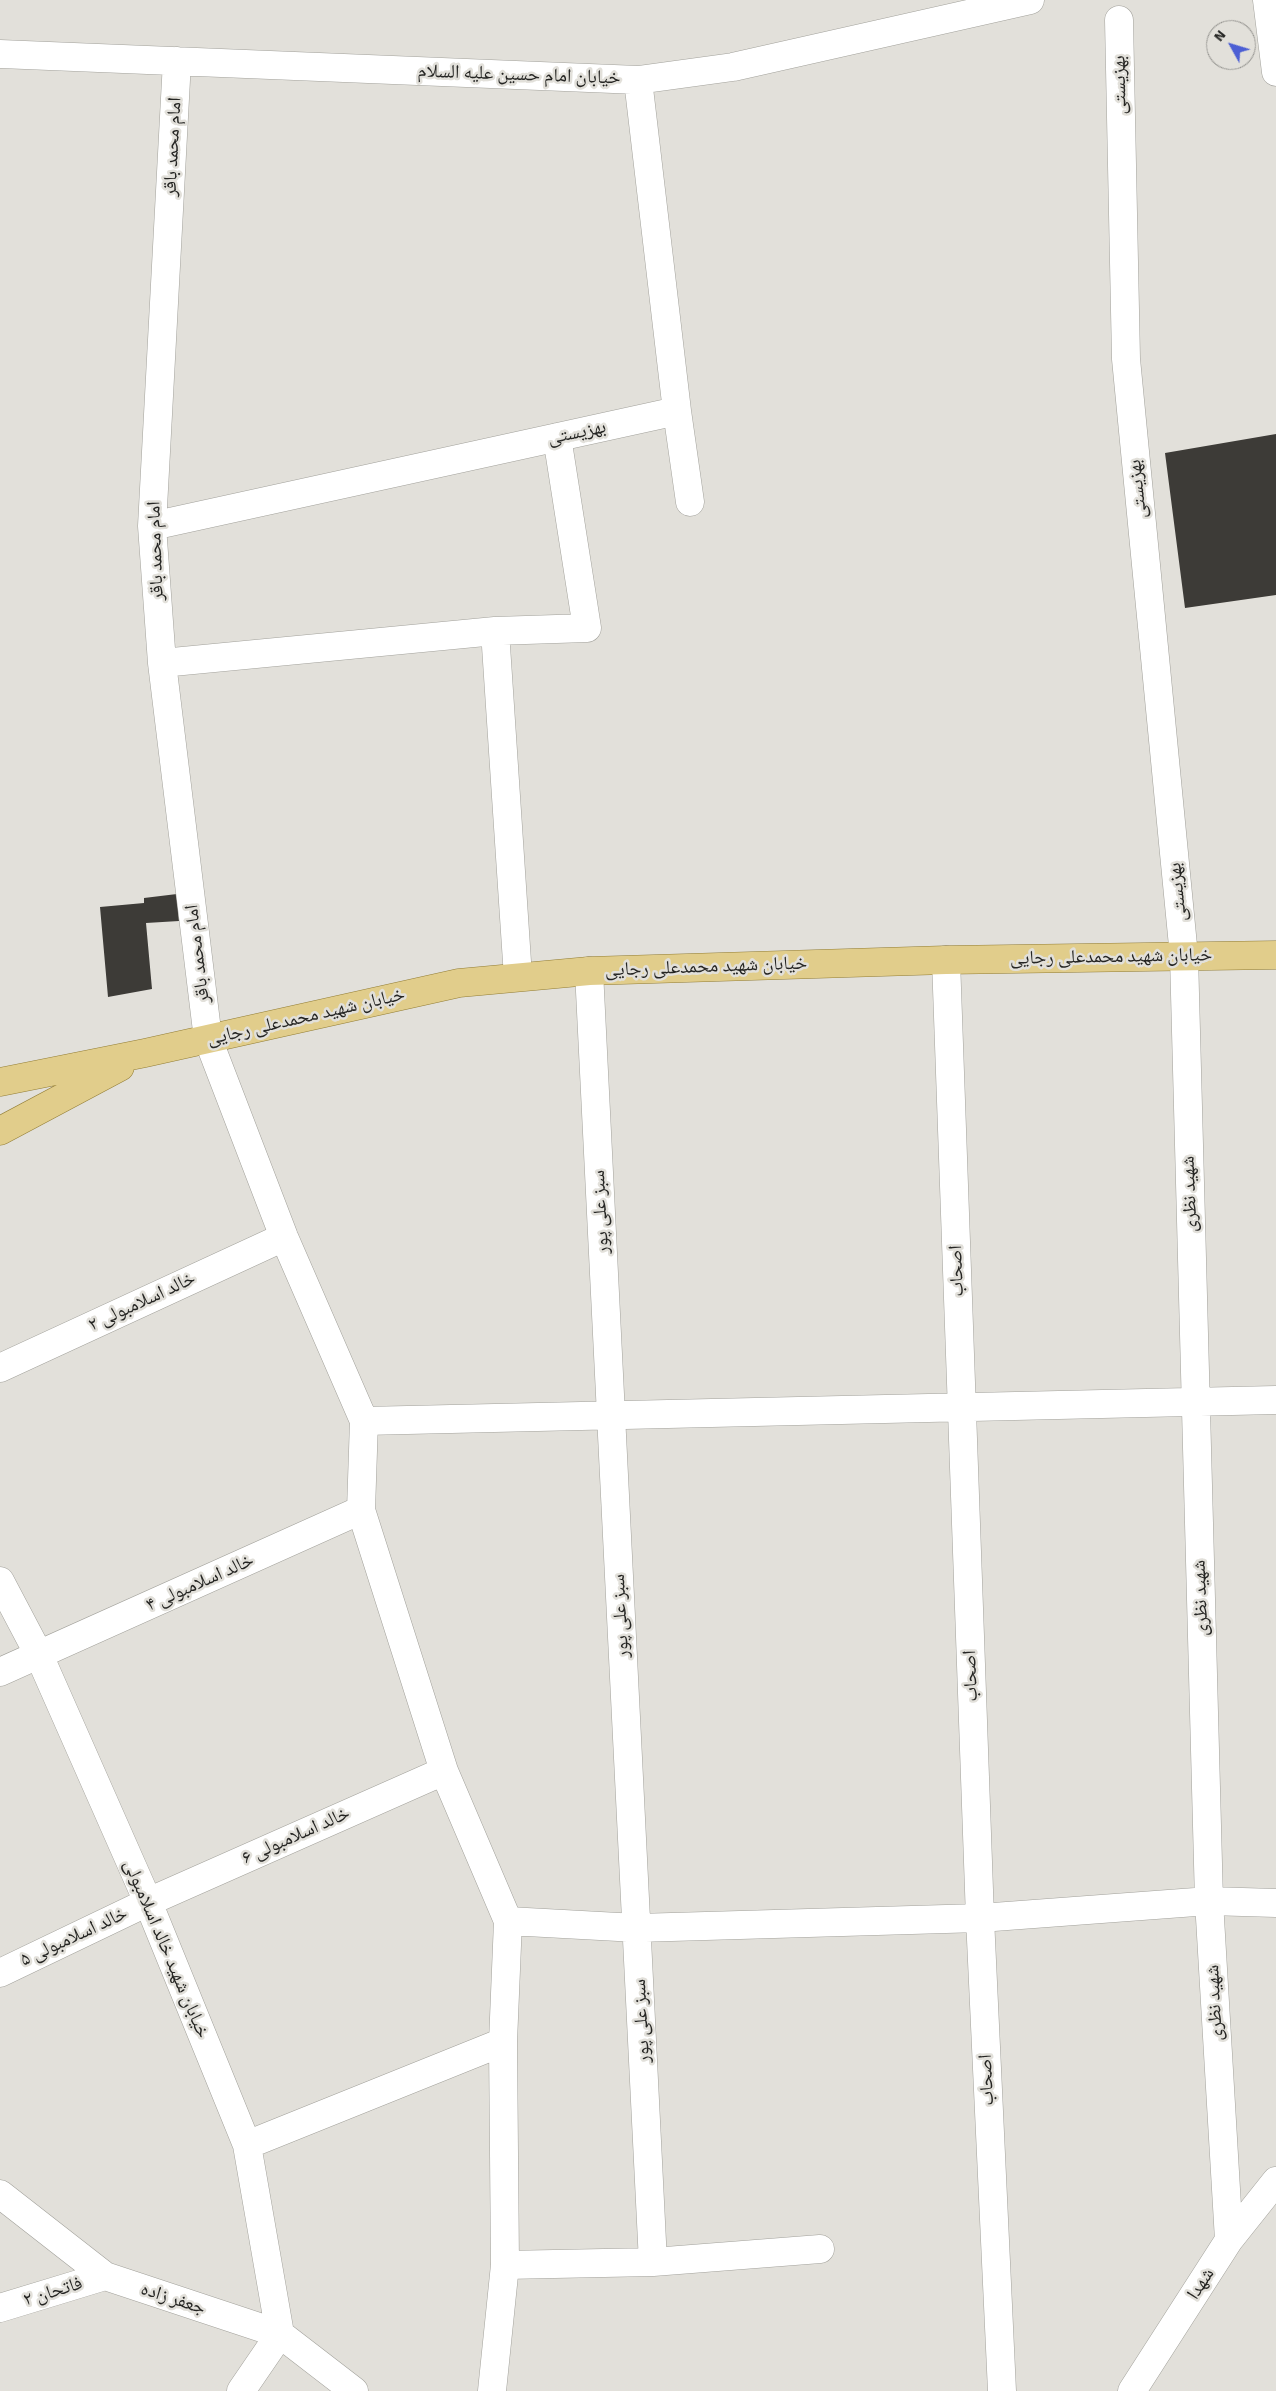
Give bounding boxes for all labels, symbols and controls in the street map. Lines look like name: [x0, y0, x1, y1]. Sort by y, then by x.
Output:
north arrow: [1206, 20, 1256, 70]
text: N: [1210, 27, 1229, 45]
street label: بهزیستی: [1108, 55, 1132, 115]
street label: خیابان امام حسین علیه السلام: [417, 60, 621, 90]
street label: امام محمد باقر: [159, 97, 187, 197]
street label: بهزیستی: [546, 416, 608, 450]
street label: بهزیستی: [1124, 458, 1152, 520]
street label: امام محمد باقر: [143, 501, 169, 601]
street label: بهزیستی: [1164, 861, 1192, 923]
street label: امام محمد باقر: [181, 903, 215, 1005]
street label: خیابان شهید محمدعلی رجایی: [1010, 944, 1212, 970]
street label: خیابان شهید محمدعلی رجایی: [605, 952, 807, 982]
street label: خیابان شهید محمدعلی رجایی: [205, 983, 407, 1051]
street label: شهید نظری: [1177, 1155, 1203, 1233]
street label: سبز علی پور: [587, 1169, 615, 1255]
street label: اصحاب: [945, 1245, 969, 1297]
street label: خالد اسلامبولی ۲: [85, 1267, 199, 1337]
street label: خالد اسلامبولی ۴: [143, 1549, 257, 1617]
street label: شهید نظری: [1188, 1559, 1214, 1637]
street label: سبز علی پور: [607, 1573, 635, 1659]
street label: اصحاب: [959, 1650, 983, 1702]
street label: خالد اسلامبولی ۶: [239, 1802, 353, 1870]
street label: خیابان شهید خالد اسلامبولی: [118, 1856, 214, 2042]
street label: خالد اسلامبولی ۵: [17, 1902, 131, 1972]
street label: شهید نظری: [1202, 1964, 1228, 2042]
street label: سبز علی پور: [628, 1978, 656, 2064]
street label: اصحاب: [974, 2054, 1000, 2106]
street label: شهدا: [1182, 2264, 1220, 2304]
street label: فاتحان ۲: [21, 2272, 85, 2312]
street label: جعفر زاده: [138, 2278, 208, 2320]

